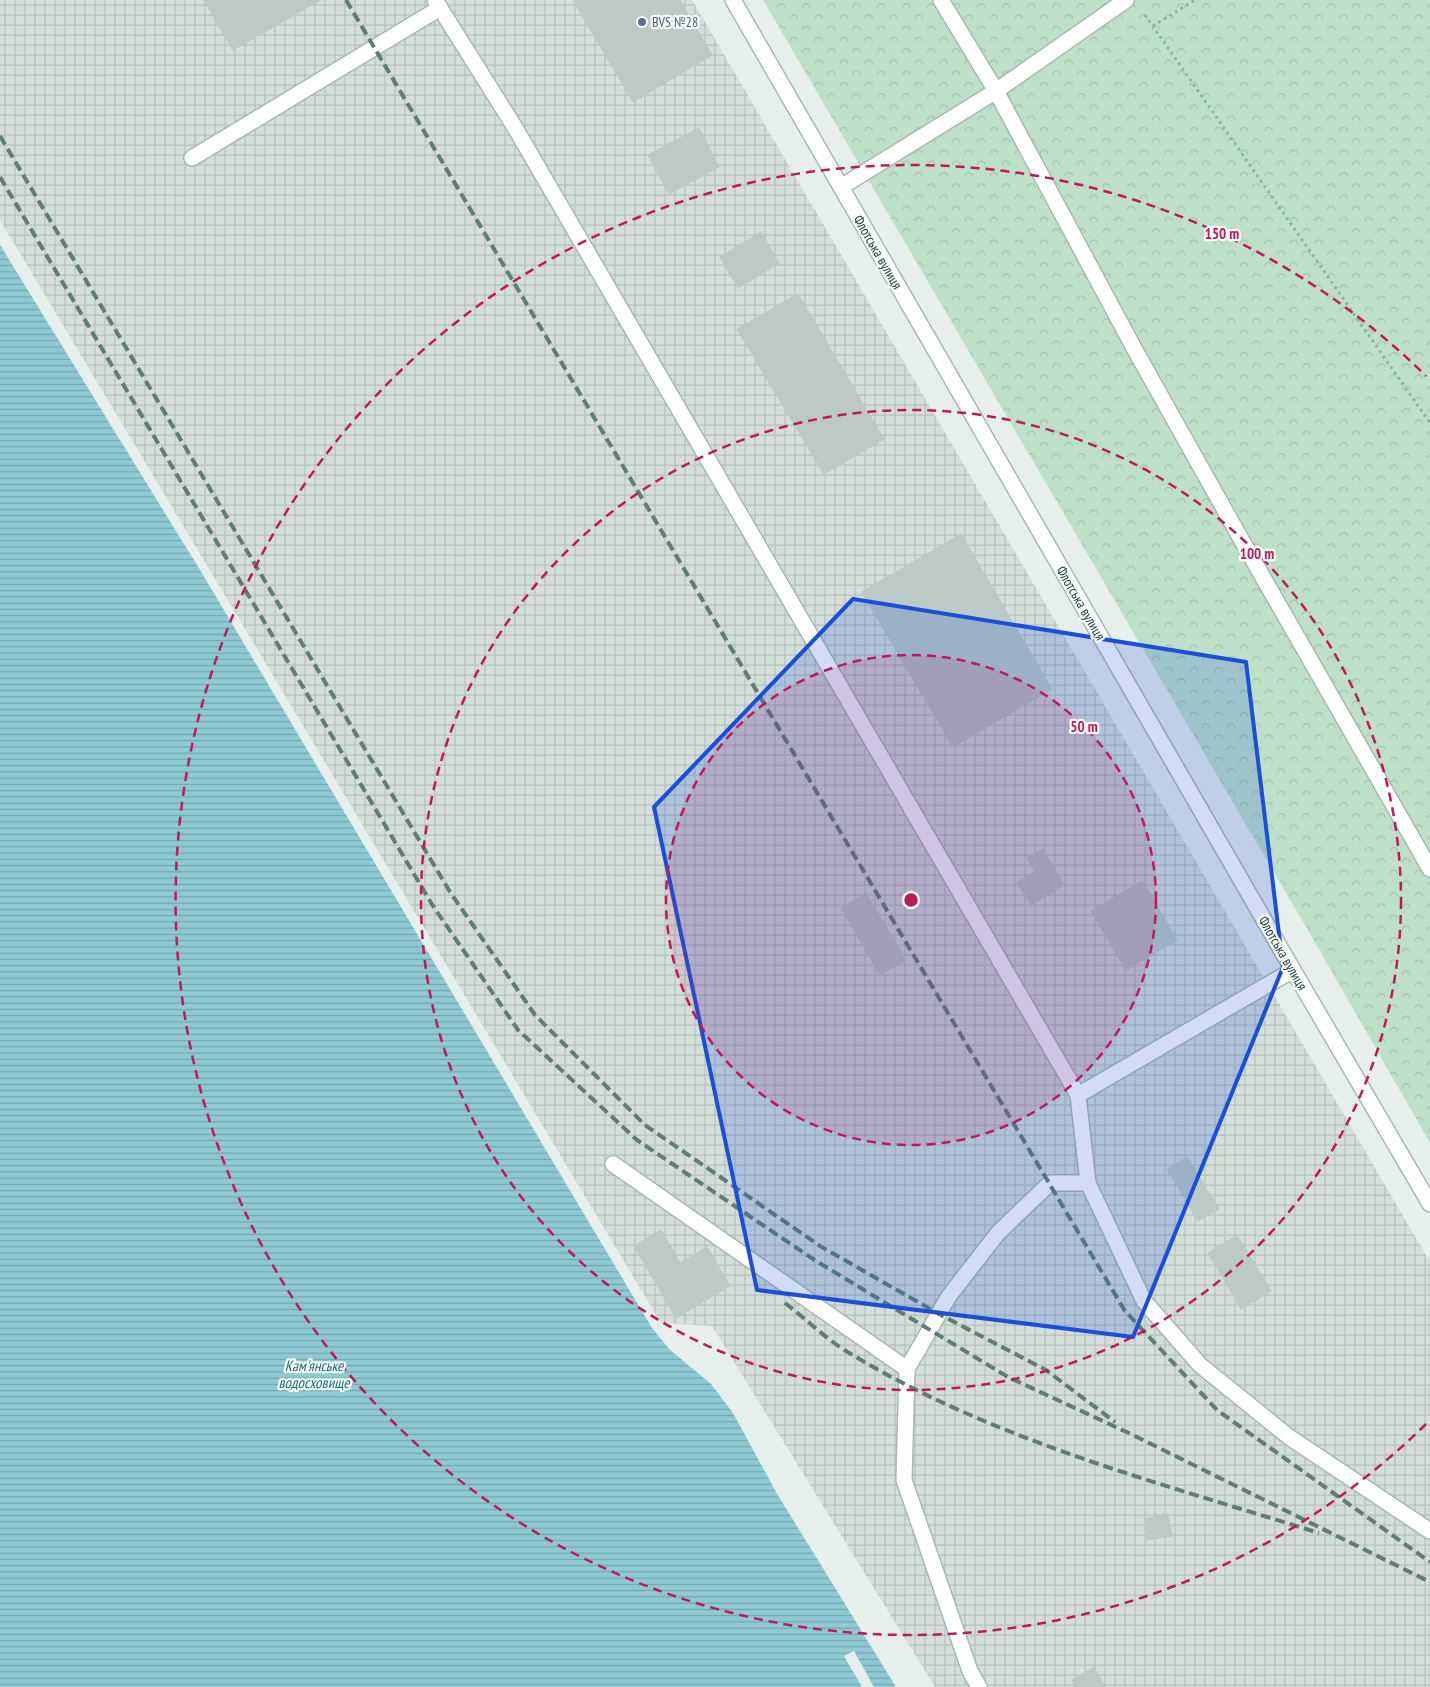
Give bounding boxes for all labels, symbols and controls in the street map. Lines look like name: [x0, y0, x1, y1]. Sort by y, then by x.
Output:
place label: BVS №28: [652, 13, 698, 31]
marker: BVS №28: [636, 16, 648, 28]
street label: Флотська вулиця: [849, 212, 907, 292]
text: 150 m: [1205, 224, 1239, 243]
text: 100 m: [1240, 544, 1274, 563]
street label: Флотська вулиця: [1052, 563, 1110, 643]
text: 50 m: [1070, 717, 1098, 736]
centre of rings: [902, 891, 920, 909]
street label: Флотська вулиця: [1254, 913, 1312, 993]
water label: Кам'янське водосховище: [278, 1356, 350, 1392]

